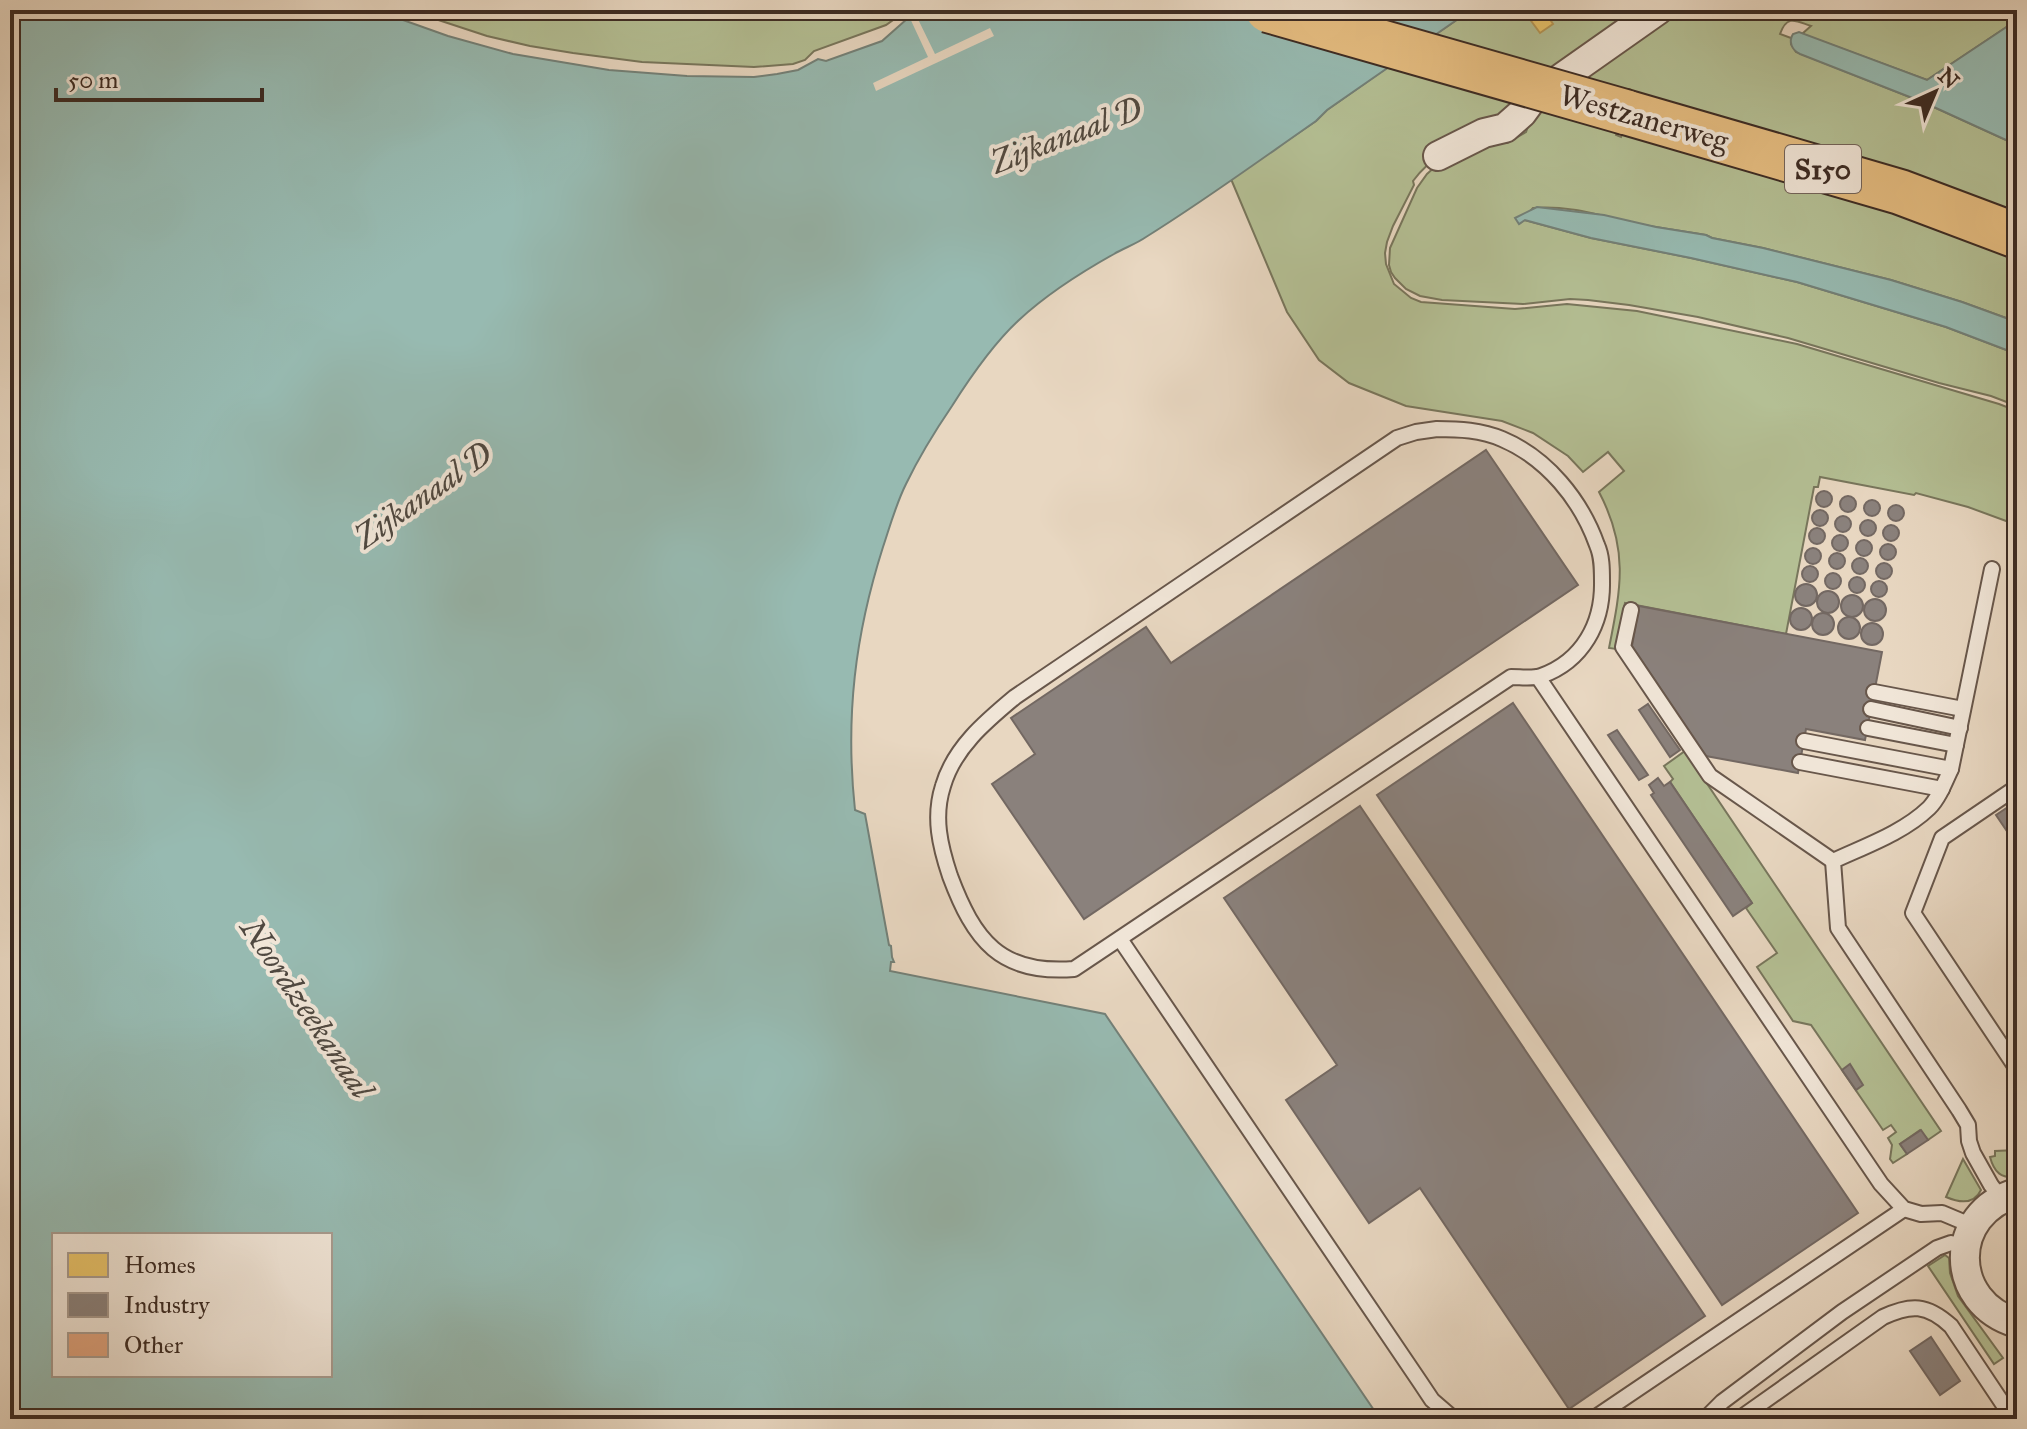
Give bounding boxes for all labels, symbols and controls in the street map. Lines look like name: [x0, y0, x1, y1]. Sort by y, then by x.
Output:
scale bar: [56, 52, 262, 102]
north arrow: [1895, 52, 1975, 132]
text: N: [1932, 62, 1965, 94]
text: 50 m: [68, 65, 118, 95]
street label: Westzanerweg: [1555, 77, 1734, 160]
water label: Zijkanaal D: [984, 89, 1148, 182]
road number: S150: [1785, 145, 1861, 193]
water label: Zijkanaal D: [346, 434, 500, 558]
water label: Noordzeekanaal: [231, 909, 383, 1108]
legend: [52, 1233, 332, 1377]
text: Homes: [124, 1250, 196, 1280]
text: Industry: [124, 1290, 210, 1320]
text: Other: [124, 1330, 183, 1360]

